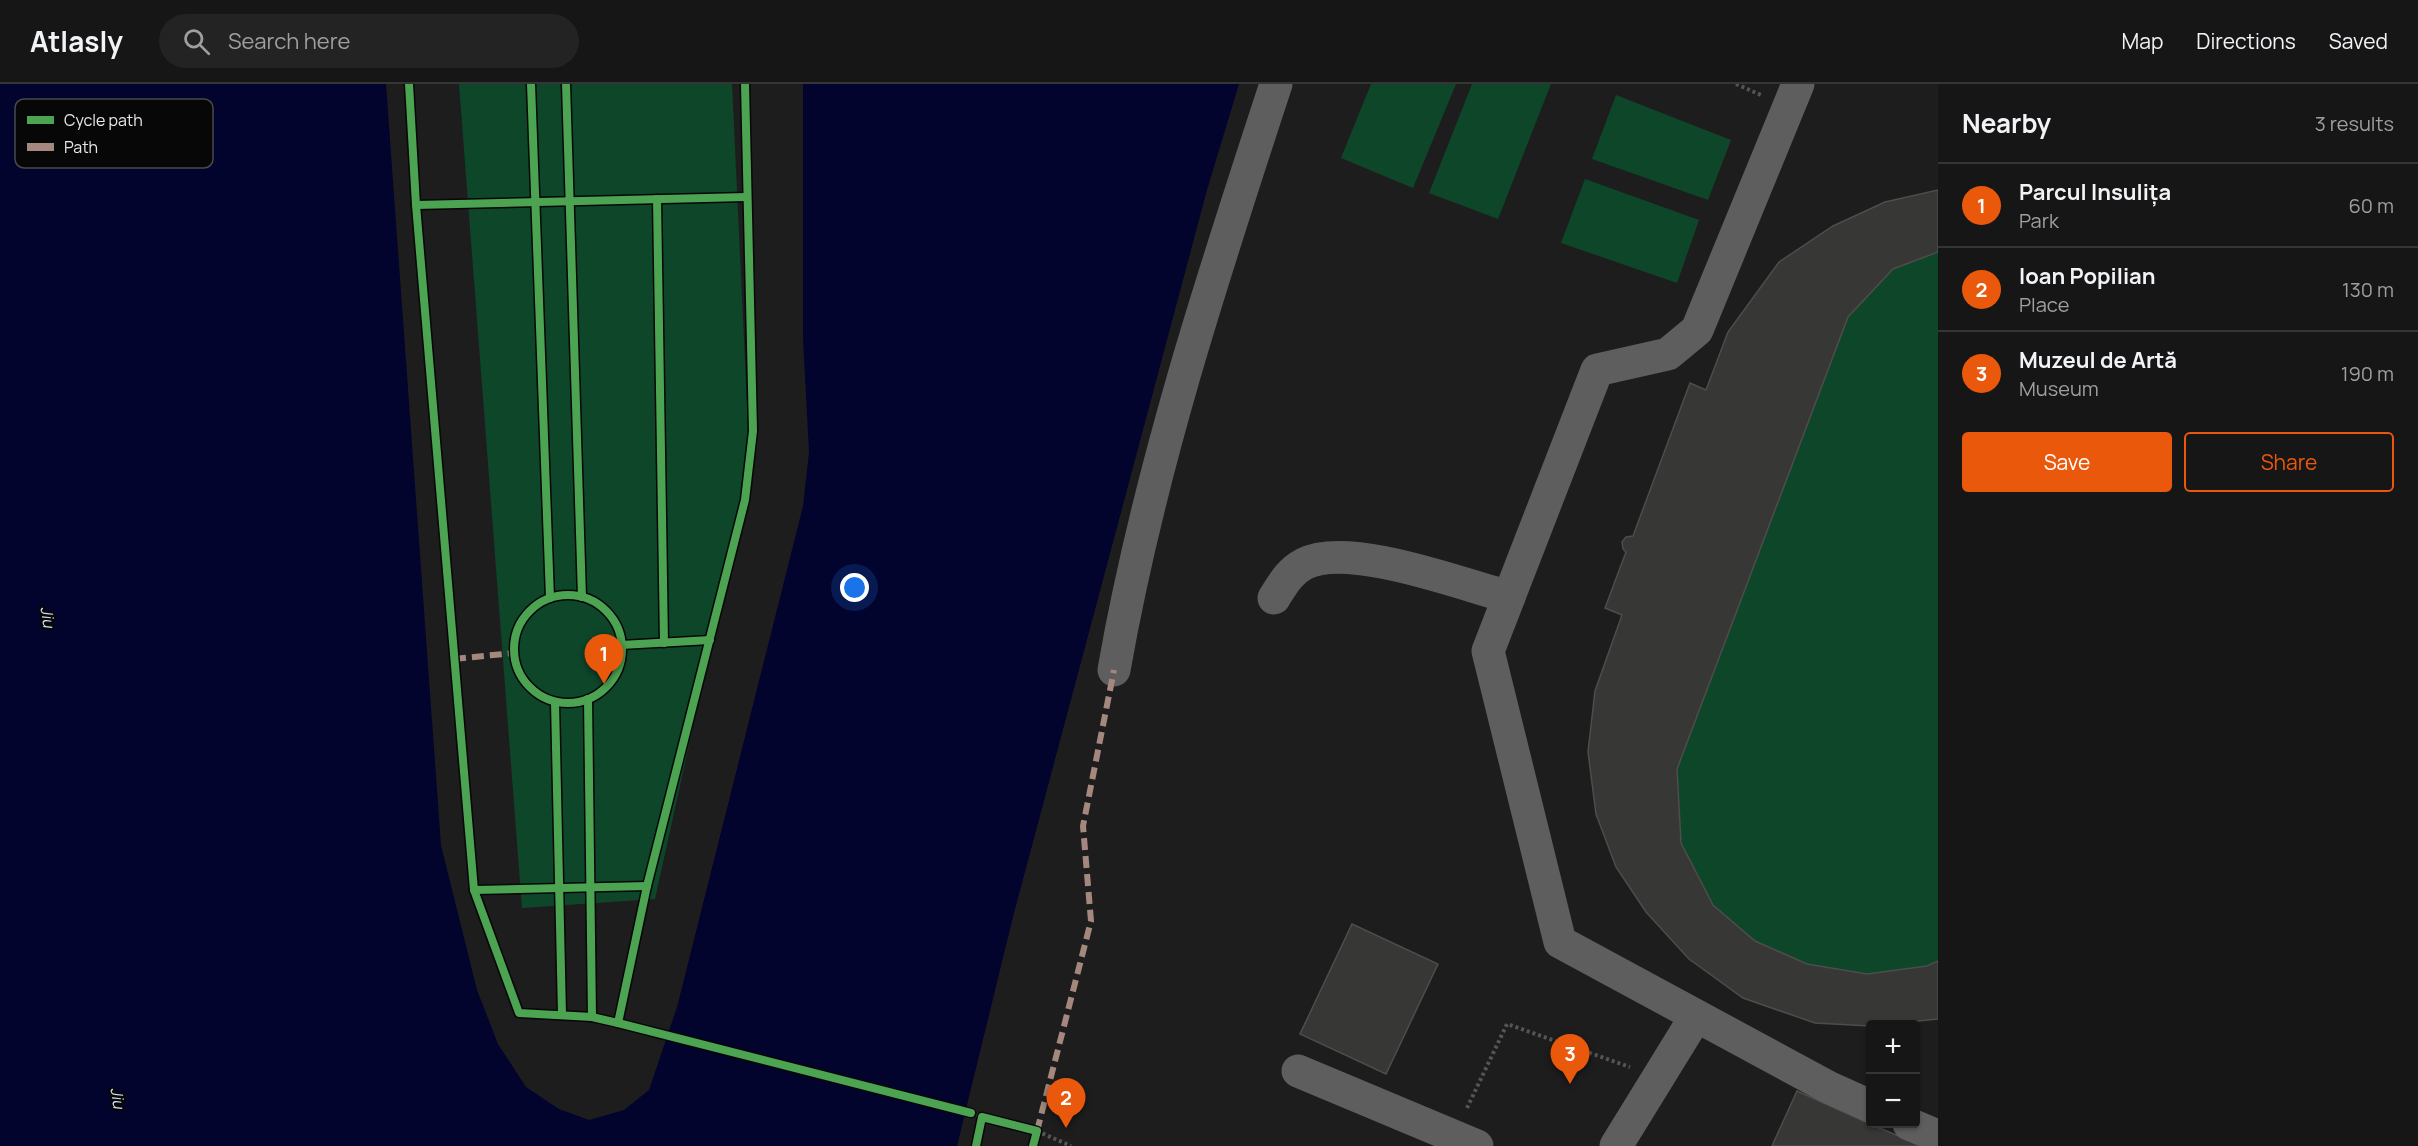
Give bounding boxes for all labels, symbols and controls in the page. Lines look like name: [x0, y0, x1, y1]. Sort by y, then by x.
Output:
search box: [159, 14, 579, 68]
text: Atlasly: [30, 22, 123, 60]
icon: search: [180, 25, 213, 58]
text: Search here: [228, 26, 350, 56]
text: Map: [2122, 27, 2163, 55]
text: Directions: [2196, 27, 2296, 55]
text: Saved: [2329, 27, 2388, 55]
legend: [15, 99, 213, 168]
text: Nearby: [1962, 105, 2051, 141]
text: Cycle path: [64, 109, 143, 131]
text: 3 results: [2315, 110, 2394, 137]
text: Path: [64, 136, 98, 158]
text: Parcul Insulița: [2019, 177, 2171, 207]
text: 1: [1977, 192, 1986, 219]
text: 60 m: [2348, 192, 2394, 219]
text: Park: [2019, 207, 2059, 234]
text: Ioan Popilian: [2019, 261, 2156, 291]
text: 2: [1976, 276, 1987, 303]
text: 130 m: [2342, 276, 2394, 303]
text: Place: [2019, 291, 2069, 318]
text: Muzeul de Artă: [2019, 345, 2177, 375]
text: 3: [1976, 360, 1987, 387]
text: 190 m: [2341, 360, 2394, 387]
text: Museum: [2019, 375, 2099, 402]
button: Save: [1962, 432, 2172, 492]
button: Share: [2184, 432, 2394, 492]
your location: [840, 573, 869, 602]
water label: Jiu: [36, 605, 61, 630]
pin: 1: [584, 634, 624, 684]
map controls: [1866, 1020, 1920, 1128]
button: +: [1866, 1020, 1920, 1074]
pin: 3: [1550, 1034, 1590, 1084]
button: −: [1866, 1074, 1920, 1128]
pin: 2: [1046, 1078, 1086, 1128]
water label: Jiu: [106, 1086, 131, 1111]

